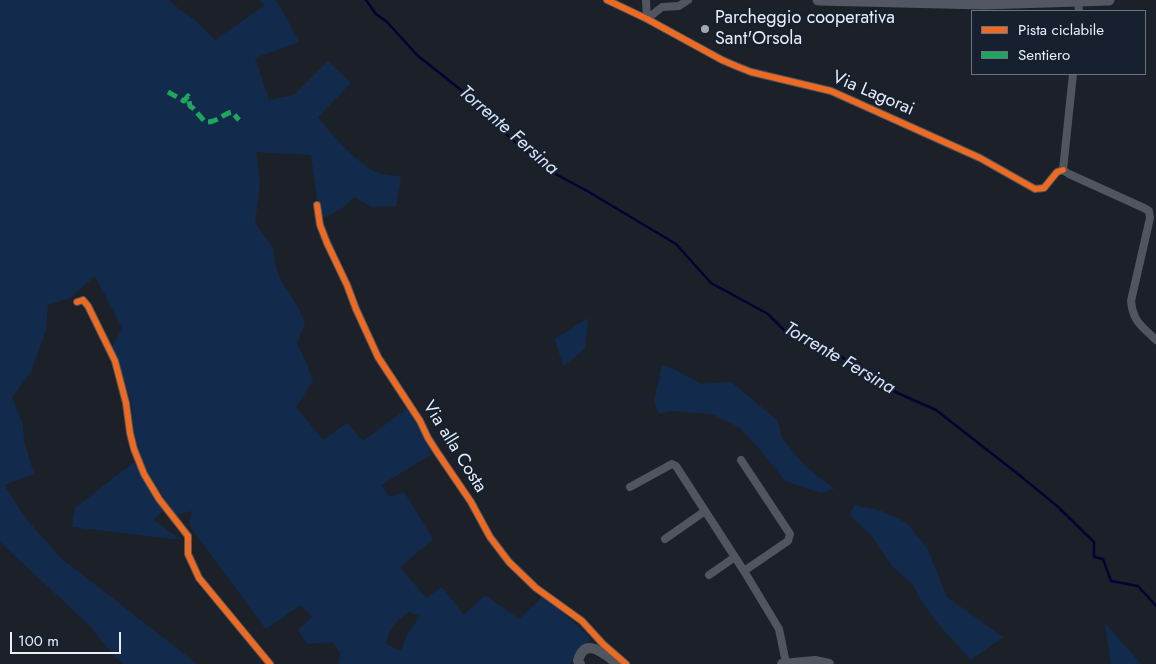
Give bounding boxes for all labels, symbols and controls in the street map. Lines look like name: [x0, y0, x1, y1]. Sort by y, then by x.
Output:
place label: Parcheggio cooperativa Sant'Orsola: [715, 8, 895, 50]
legend: [971, 10, 1146, 75]
text: Pista ciclabile: [1018, 19, 1104, 41]
marker: Parcheggio cooperativa Sant'Orsola: [699, 23, 711, 35]
text: Sentiero: [1018, 44, 1070, 66]
street label: Via Lagorai: [829, 67, 917, 121]
water label: Torrente Fersina: [453, 81, 563, 181]
water label: Torrente Fersina: [779, 318, 899, 400]
street label: Via alla Costa: [417, 397, 491, 497]
scale bar: [12, 622, 124, 654]
text: 100 m: [18, 630, 59, 652]

